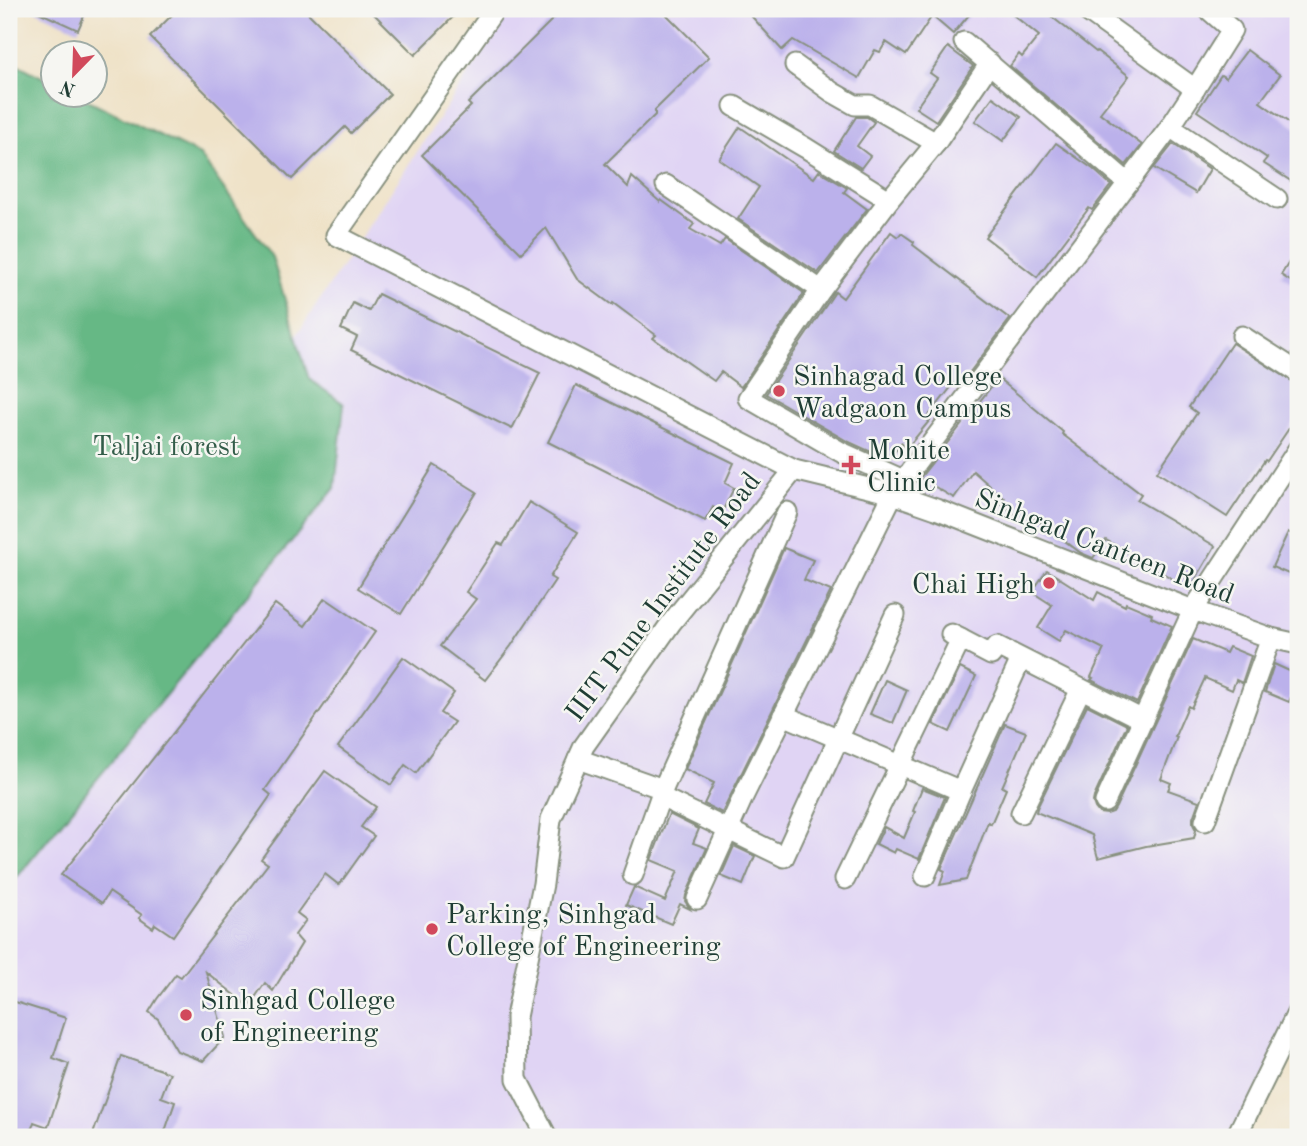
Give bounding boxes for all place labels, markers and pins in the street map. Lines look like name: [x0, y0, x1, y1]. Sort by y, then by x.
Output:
place label: Sinhagad College Wadgaon Campus: [793, 364, 1011, 424]
marker: Sinhagad College Wadgaon Campus: [771, 383, 787, 399]
place label: Mohite Clinic: [867, 438, 950, 498]
marker: Mohite Clinic: [841, 455, 861, 475]
place label: Chai High: [912, 572, 1035, 600]
marker: Chai High: [1041, 575, 1057, 591]
place label: Parking, Sinhgad College of Engineering: [446, 902, 721, 962]
marker: Parking, Sinhgad College of Engineering: [424, 921, 440, 937]
place label: Sinhgad College of Engineering: [200, 988, 395, 1048]
marker: Sinhgad College of Engineering: [178, 1007, 194, 1023]

